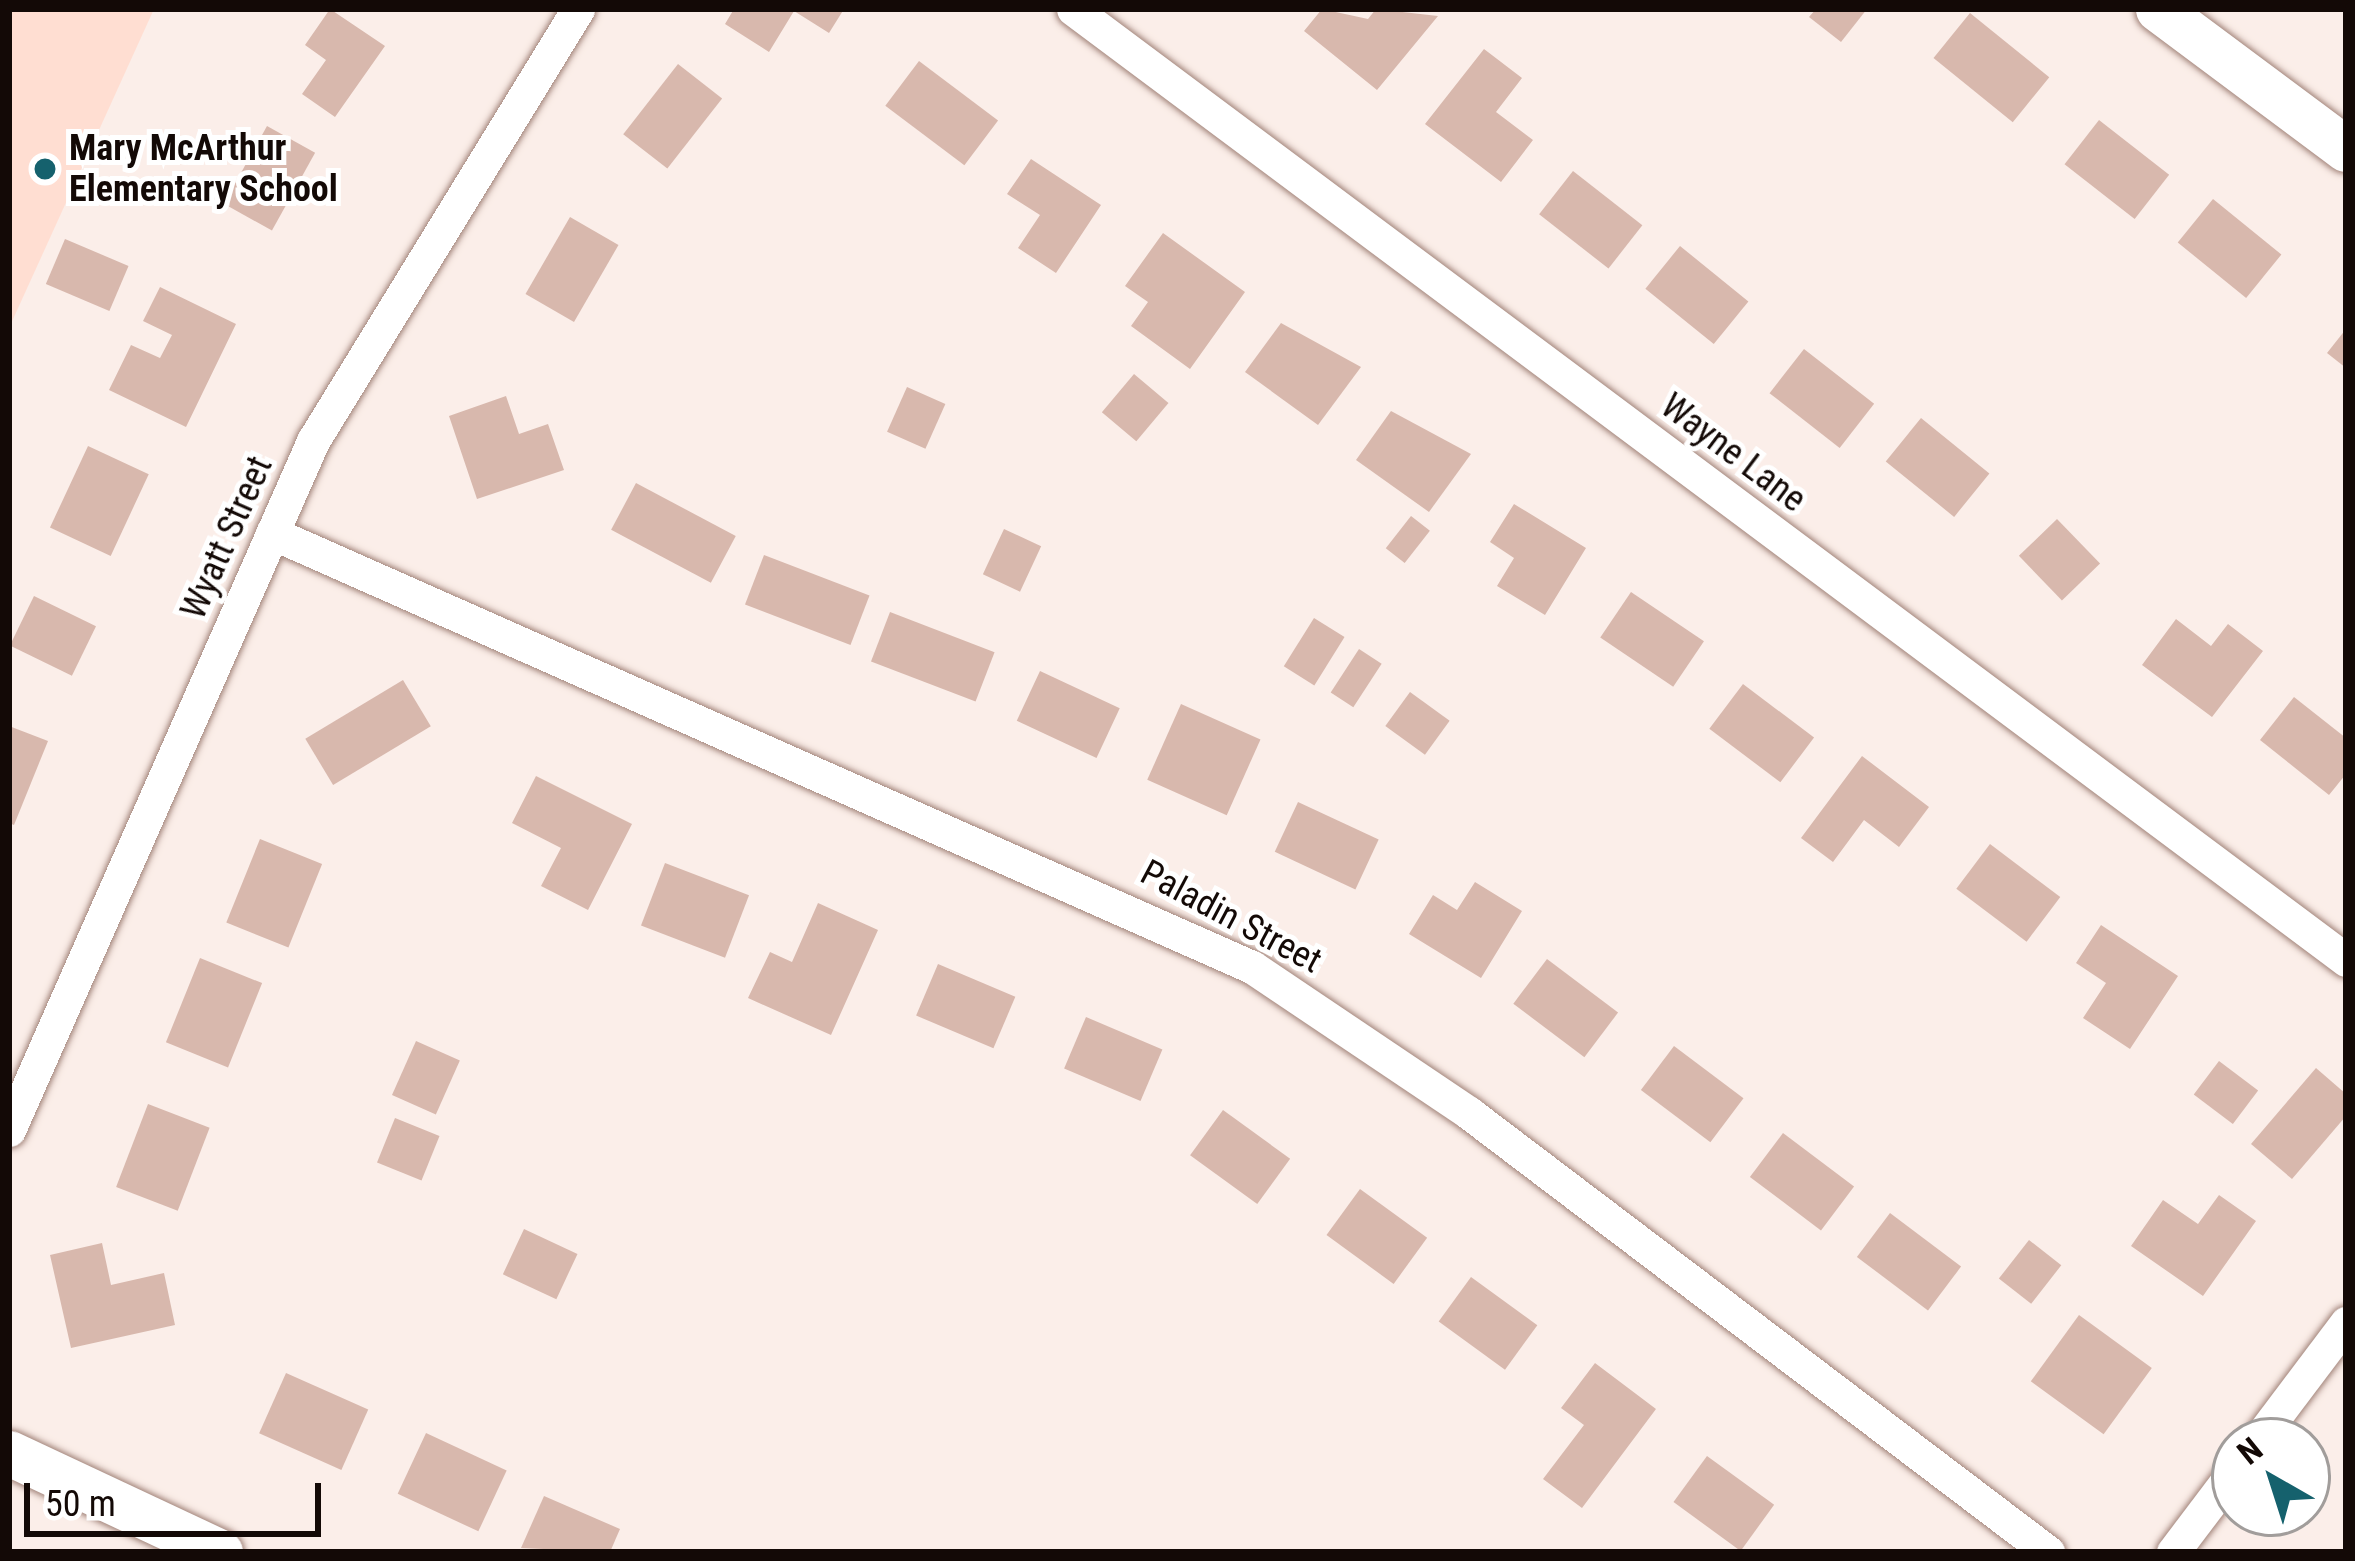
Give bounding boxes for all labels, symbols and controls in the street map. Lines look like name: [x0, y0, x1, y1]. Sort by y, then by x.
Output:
place label: Mary McArthur Elementary School: [69, 126, 338, 211]
marker: Mary McArthur Elementary School: [32, 156, 58, 182]
street label: Wayne Lane: [1652, 385, 1814, 521]
street label: Wyatt Street: [172, 450, 282, 626]
street label: Paladin Street: [1133, 851, 1329, 983]
north arrow: [2211, 1417, 2331, 1537]
text: N: [2230, 1429, 2270, 1472]
scale bar: [30, 1459, 327, 1533]
text: 50 m: [45, 1483, 116, 1525]

